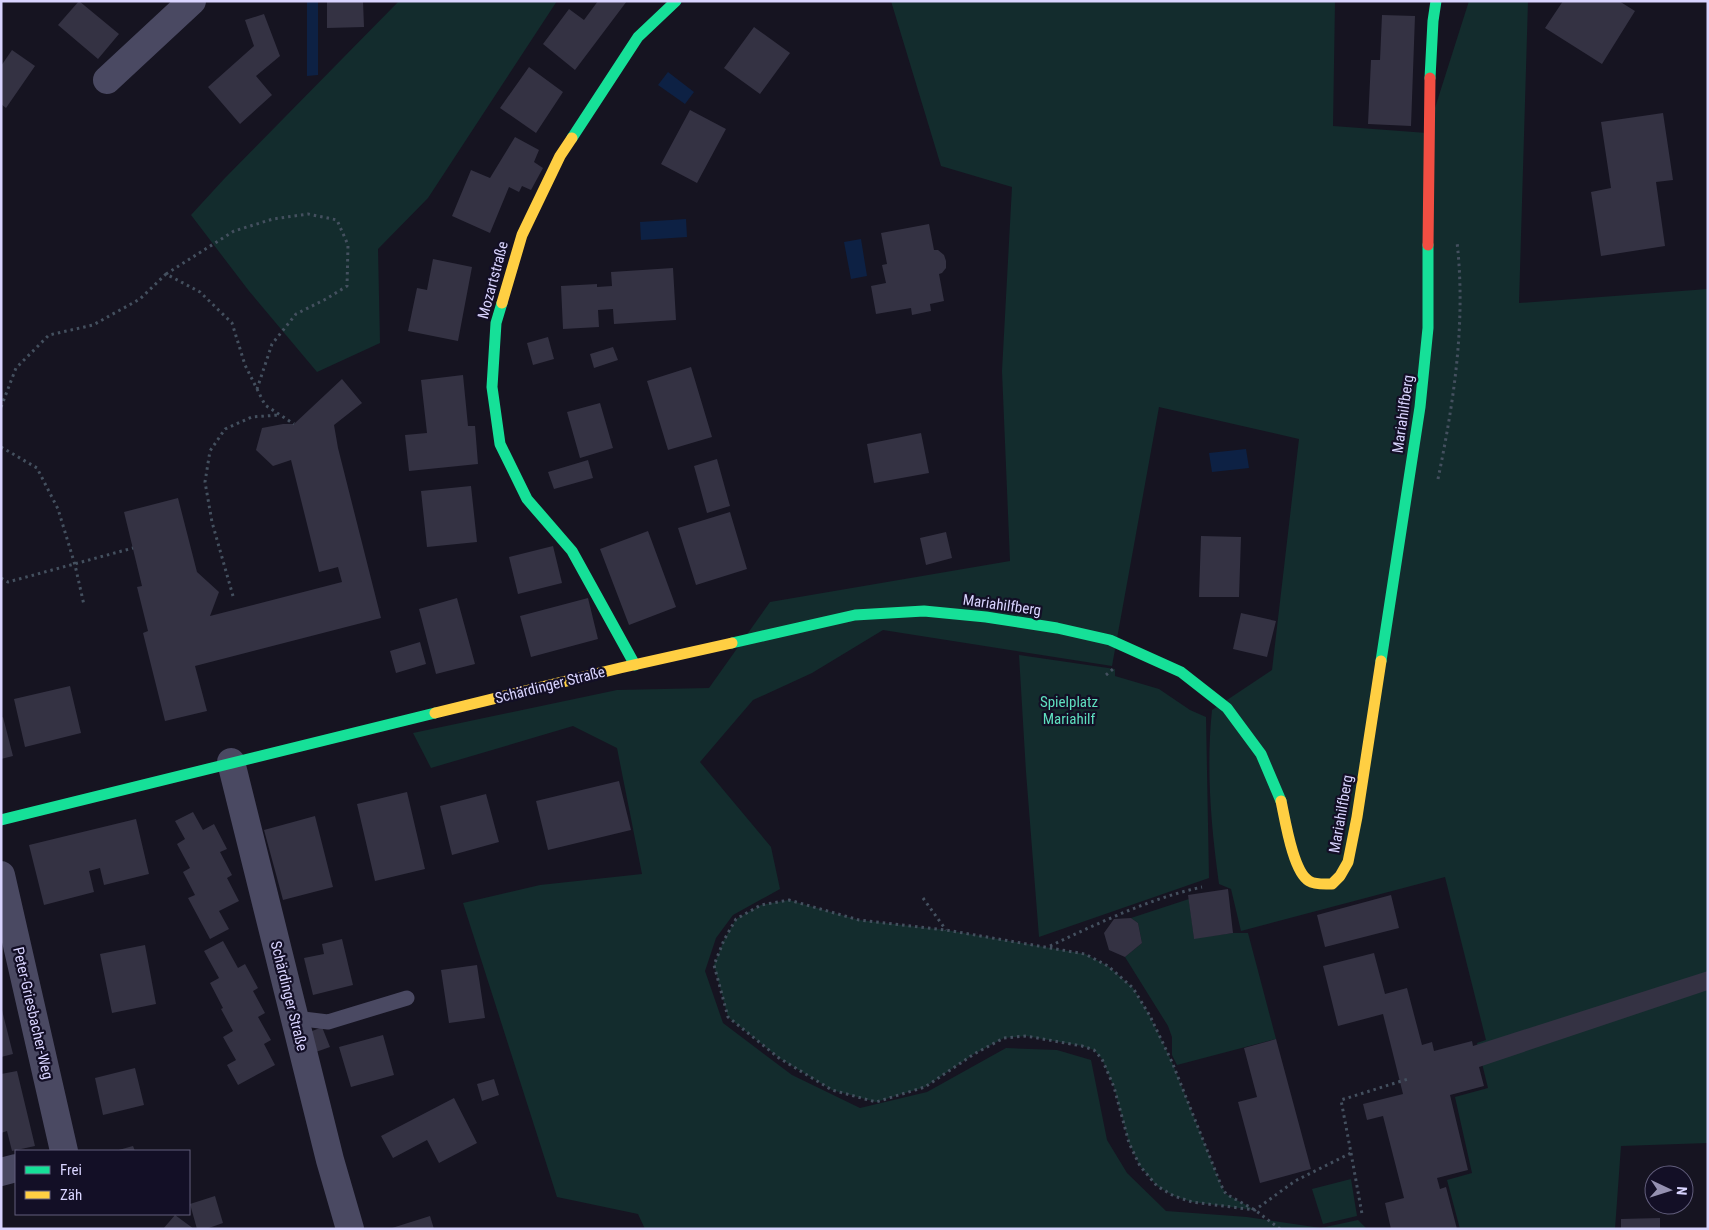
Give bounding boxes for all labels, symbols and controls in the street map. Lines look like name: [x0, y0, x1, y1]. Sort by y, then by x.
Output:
street label: Mozartstraße: [474, 239, 512, 321]
street label: Mariahilfberg: [1389, 374, 1417, 454]
street label: Mariahilfberg: [962, 591, 1042, 619]
street label: Schärdinger Straße: [493, 663, 607, 707]
park label: Spielplatz Mariahilf: [1040, 693, 1098, 728]
street label: Mariahilfberg: [1325, 774, 1357, 854]
street label: Schärdinger Straße: [267, 939, 311, 1053]
street label: Peter-Griesbacher-Weg: [9, 945, 57, 1081]
legend: [15, 1150, 190, 1215]
text: Frei: [60, 1161, 82, 1179]
north arrow: [1644, 1165, 1694, 1215]
text: Zäh: [60, 1186, 82, 1204]
text: N: [1674, 1186, 1690, 1196]

